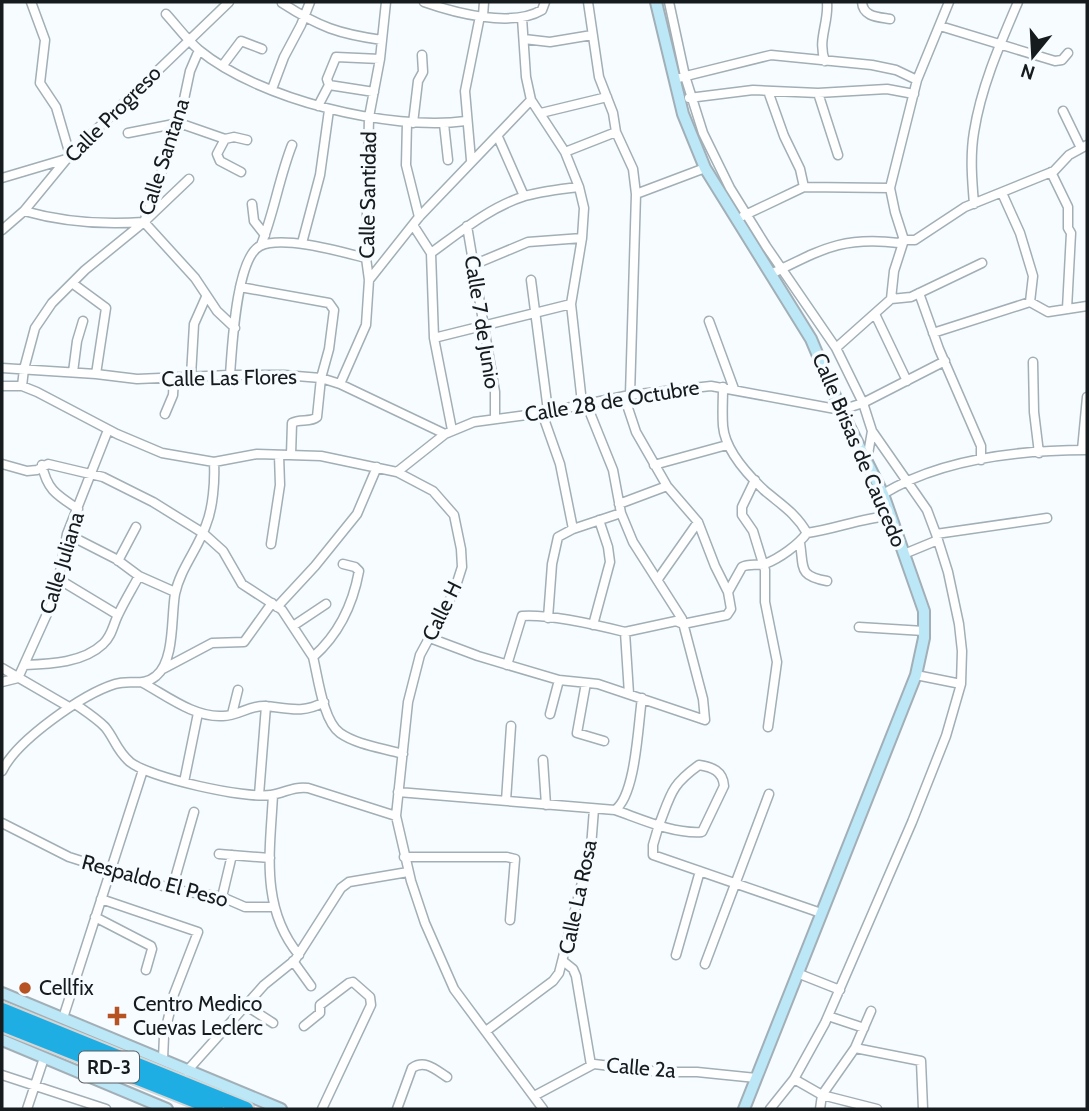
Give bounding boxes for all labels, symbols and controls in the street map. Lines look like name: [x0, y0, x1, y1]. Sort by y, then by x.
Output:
north arrow: [998, 21, 1068, 91]
text: N: [1018, 59, 1038, 85]
street label: Calle Progreso: [59, 60, 166, 167]
street label: Calle Santana: [133, 95, 194, 218]
street label: Calle Santidad: [354, 131, 381, 259]
street label: Calle 7 de Junio: [460, 253, 505, 390]
street label: Calle Brisas de Caucedo: [807, 349, 912, 551]
street label: Calle Las Flores: [161, 364, 297, 391]
street label: Calle 28 de Octubre: [523, 374, 701, 427]
street label: Calle Juliana: [34, 509, 89, 617]
street label: Calle H: [416, 577, 467, 645]
street label: Calle La Rosa: [553, 837, 602, 956]
street label: Respaldo El Peso: [79, 849, 231, 912]
place label: Cellfix: [39, 975, 94, 1000]
marker: Cellfix: [17, 980, 33, 996]
place label: Centro Medico Cuevas Leclerc: [133, 991, 263, 1040]
marker: Centro Medico Cuevas Leclerc: [107, 1006, 127, 1026]
road number: RD-3: [79, 1051, 139, 1082]
street label: Calle 2a: [605, 1052, 677, 1083]

